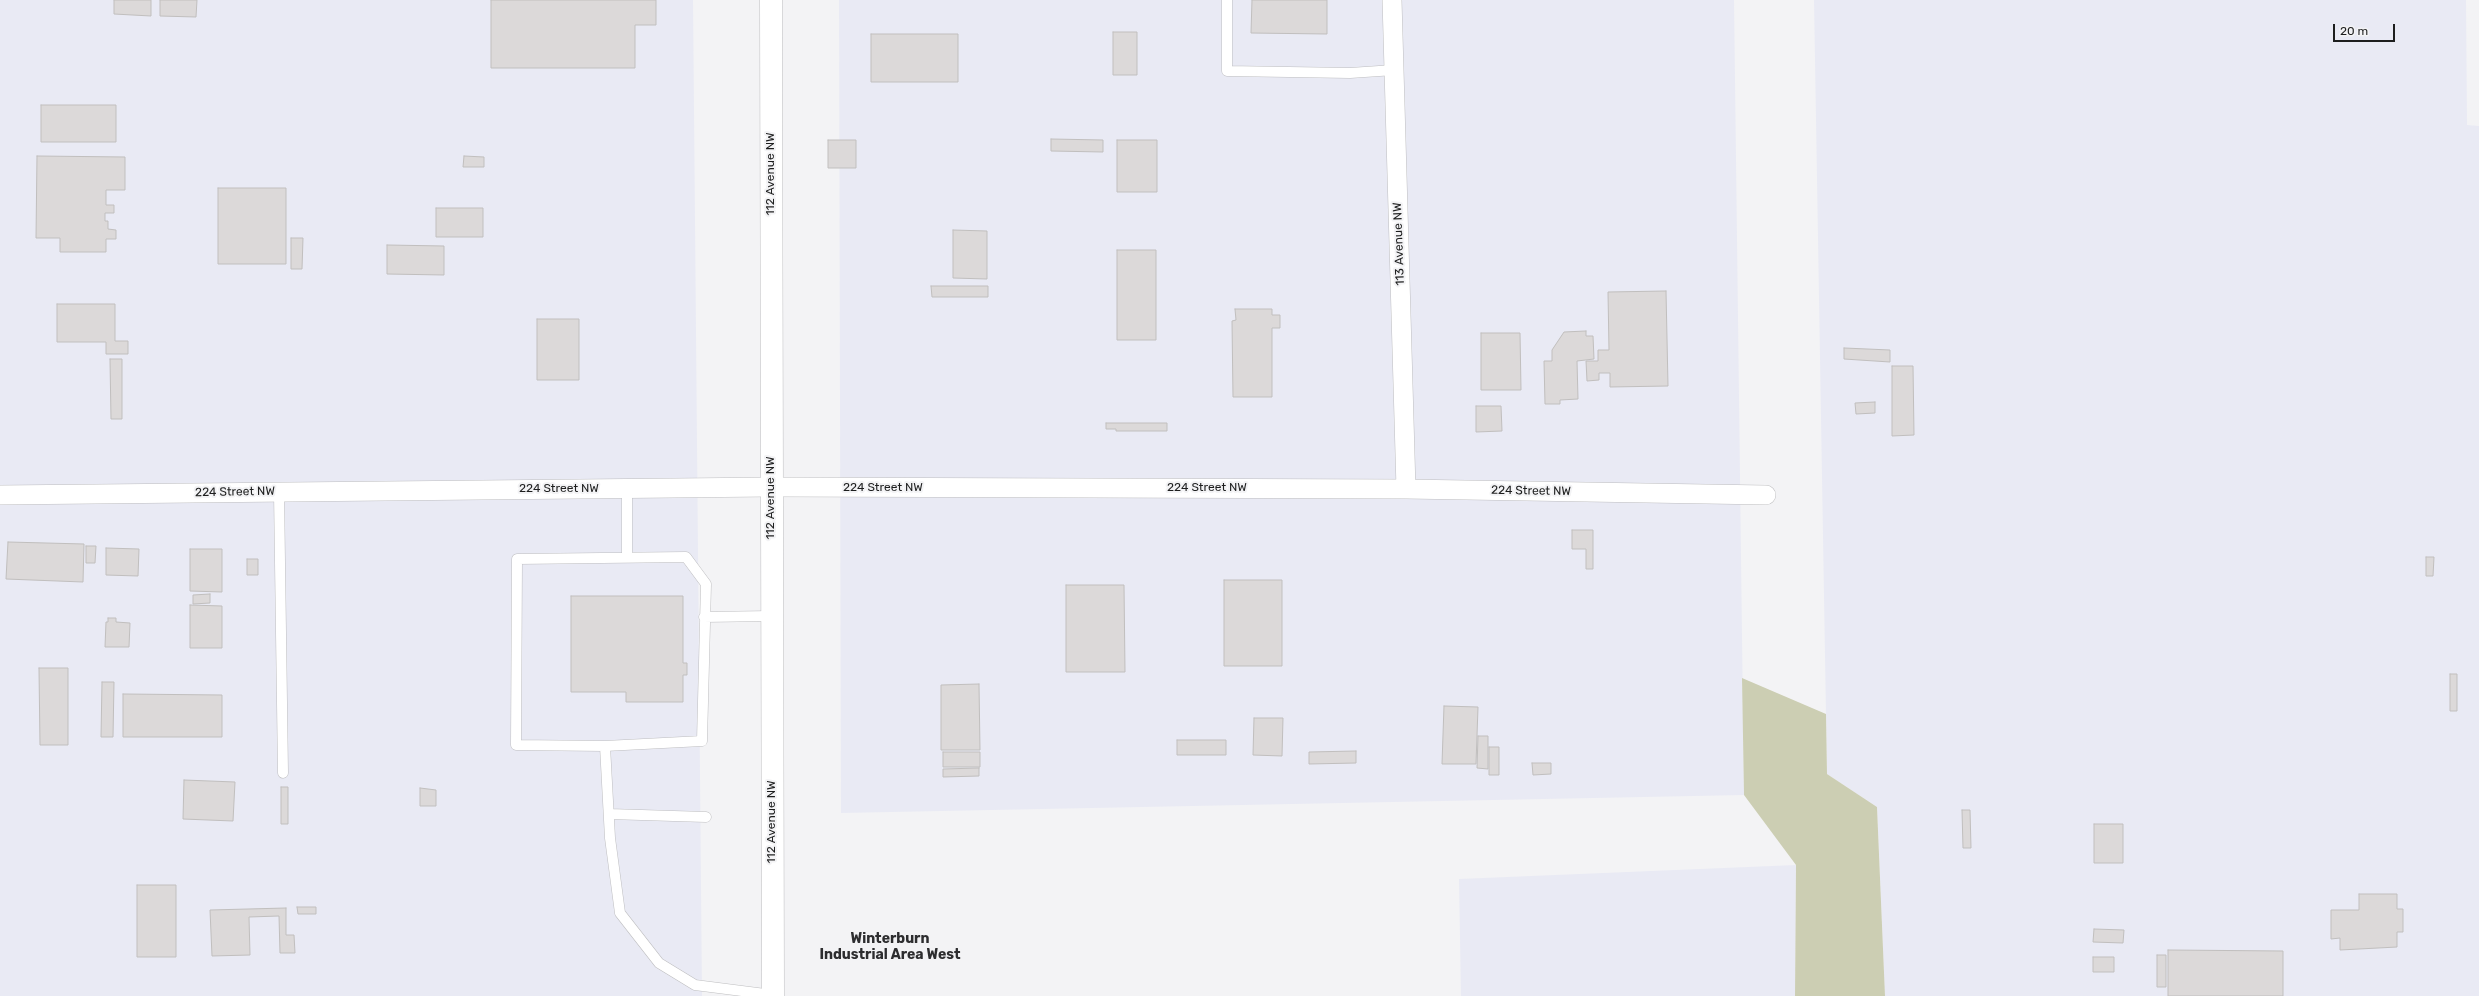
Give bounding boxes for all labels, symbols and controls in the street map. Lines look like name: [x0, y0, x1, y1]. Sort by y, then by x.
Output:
scale bar: [2335, 16, 2397, 42]
text: 20 m: [2340, 24, 2368, 38]
street label: 112 Avenue NW: [764, 132, 778, 216]
street label: 113 Avenue NW: [1390, 202, 1408, 286]
street label: 112 Avenue NW: [764, 456, 778, 540]
street label: 224 Street NW: [843, 481, 923, 495]
street label: 224 Street NW: [1167, 481, 1247, 495]
street label: 224 Street NW: [519, 482, 599, 496]
street label: 224 Street NW: [1491, 483, 1571, 499]
street label: 224 Street NW: [195, 484, 275, 500]
street label: 112 Avenue NW: [765, 780, 779, 864]
district label: Winterburn Industrial Area West: [819, 931, 961, 964]

